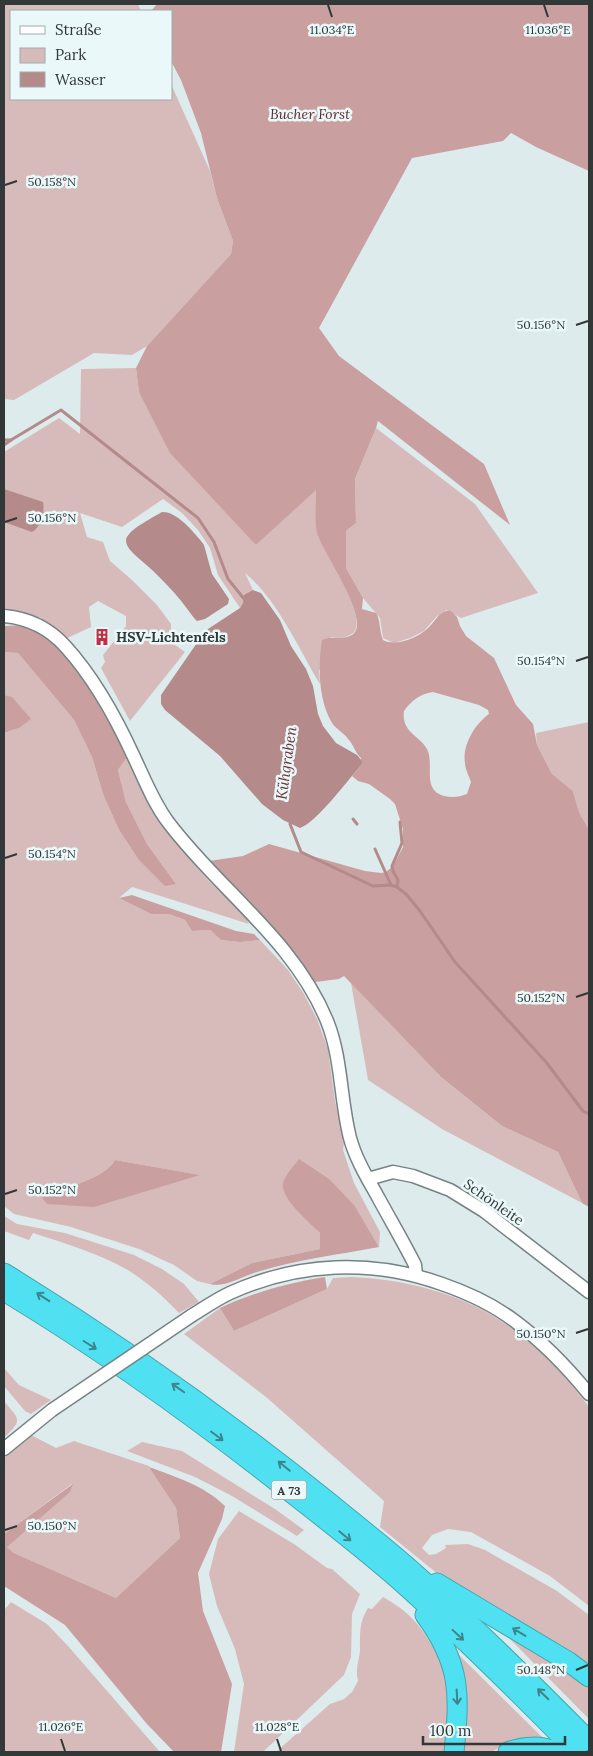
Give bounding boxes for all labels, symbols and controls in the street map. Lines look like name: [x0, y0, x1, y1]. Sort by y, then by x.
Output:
legend: [10, 10, 172, 100]
text: Straße: [55, 20, 102, 39]
text: 11.034°E: [310, 22, 354, 37]
text: 11.036°E: [526, 22, 570, 37]
text: Park: [55, 45, 86, 64]
text: Wasser: [55, 70, 106, 89]
park label: Bucher Forst: [270, 105, 351, 123]
text: 50.158°N: [28, 174, 76, 189]
text: 50.156°N: [517, 317, 565, 332]
text: 50.156°N: [28, 510, 76, 525]
building icon: HSV-Lichtenfels: [92, 627, 112, 647]
place label: HSV-Lichtenfels: [116, 628, 226, 646]
text: 50.154°N: [517, 653, 565, 668]
water label: Kühgraben: [271, 724, 301, 801]
text: 50.154°N: [28, 846, 76, 861]
text: 50.152°N: [517, 990, 565, 1005]
street label: Schönleite: [461, 1175, 528, 1229]
text: 50.152°N: [28, 1182, 76, 1197]
one-way arrow: [36, 1292, 50, 1303]
text: 50.150°N: [516, 1326, 566, 1341]
one-way arrow: [82, 1340, 96, 1350]
one-way arrow: [171, 1383, 185, 1393]
one-way arrow: [210, 1430, 223, 1441]
one-way arrow: [277, 1461, 290, 1472]
road number: A 73: [272, 1480, 306, 1500]
text: 50.150°N: [27, 1518, 77, 1533]
one-way arrow: [339, 1530, 352, 1541]
one-way arrow: [512, 1627, 526, 1637]
one-way arrow: [452, 1629, 465, 1641]
text: 50.148°N: [517, 1662, 565, 1677]
one-way arrow: [452, 1689, 461, 1705]
one-way arrow: [537, 1689, 549, 1701]
scale bar: [423, 1714, 566, 1746]
text: 11.026°E: [39, 1719, 83, 1734]
text: 11.028°E: [255, 1719, 299, 1734]
text: 100 m: [430, 1721, 471, 1740]

